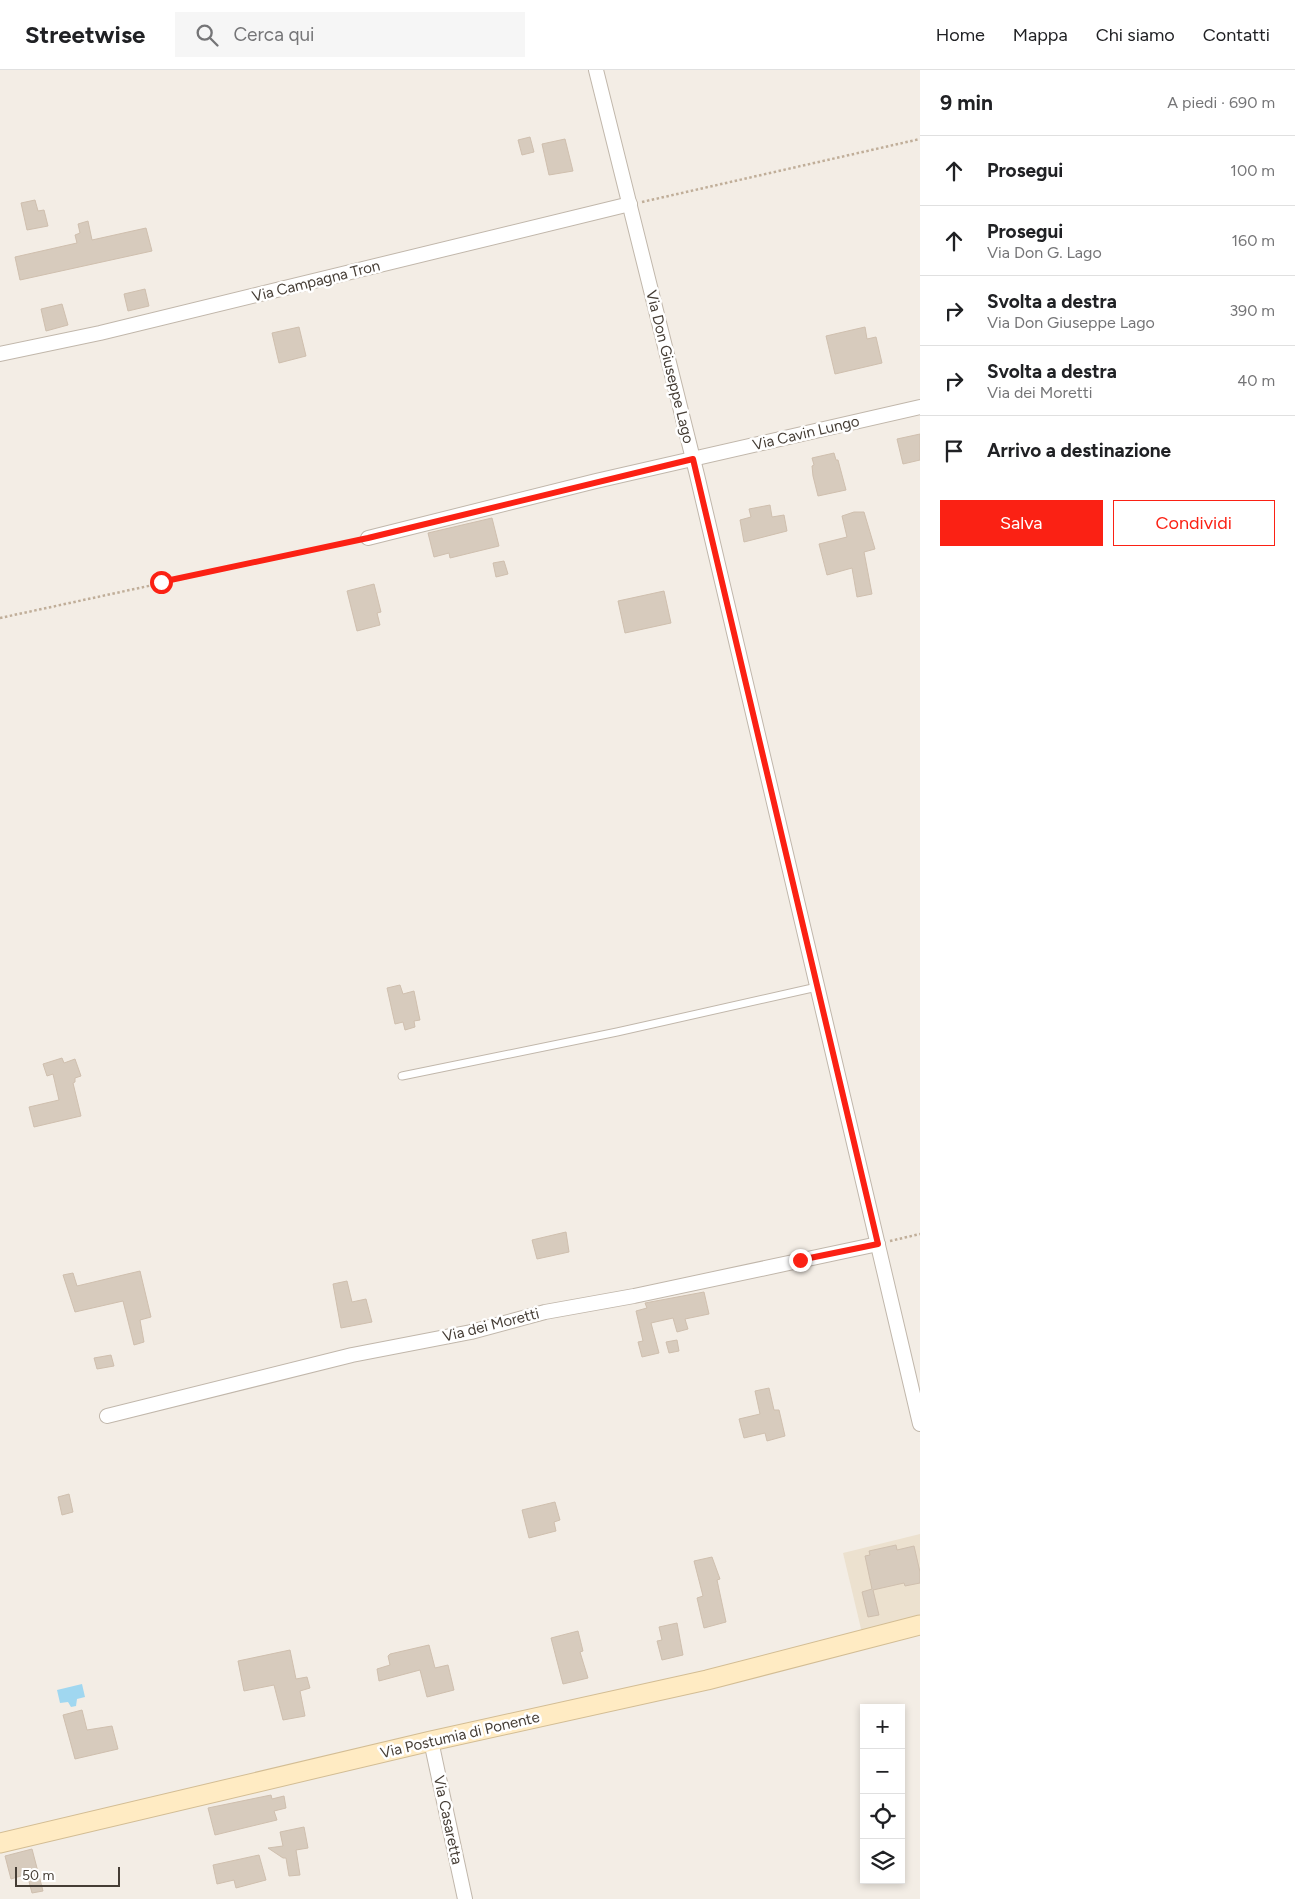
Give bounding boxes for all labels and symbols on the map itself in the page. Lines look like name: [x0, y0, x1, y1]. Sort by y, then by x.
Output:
street label: Via Campagna Tron: [250, 256, 382, 306]
street label: Via Don Giuseppe Lago: [642, 288, 698, 446]
street label: Via Cavin Lungo: [751, 412, 861, 454]
route start: [150, 571, 173, 594]
route end: [789, 1249, 812, 1272]
street label: Via dei Moretti: [441, 1304, 541, 1346]
street label: Via Postumia di Ponente: [379, 1708, 541, 1762]
street label: Via Casaretta: [430, 1774, 466, 1866]
scale bar: [15, 1864, 120, 1887]

